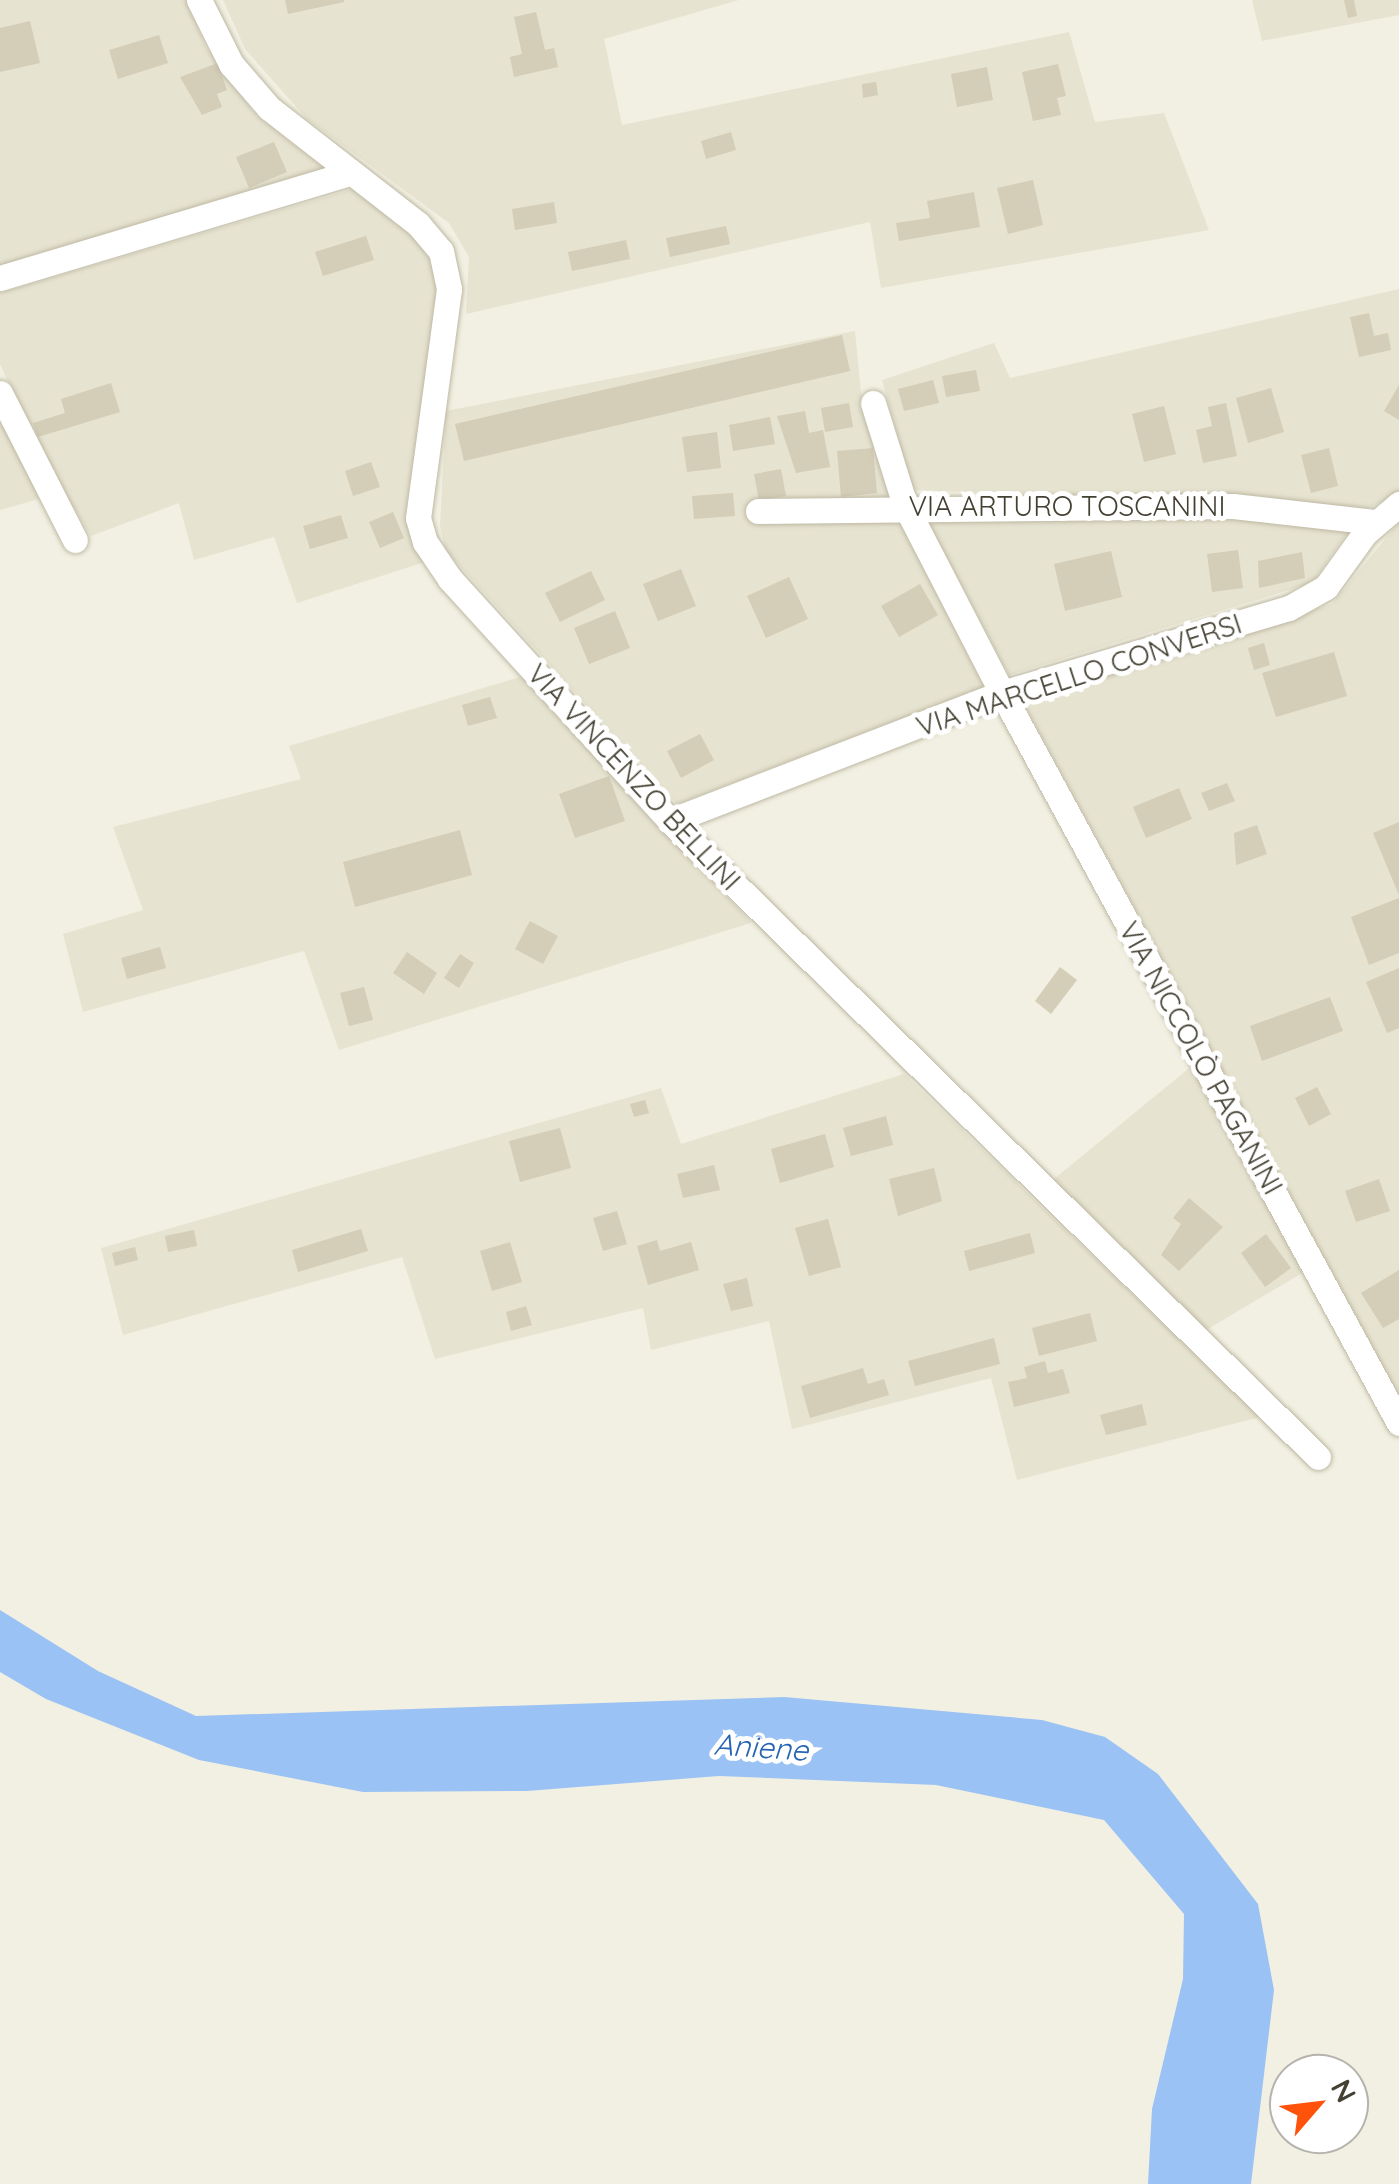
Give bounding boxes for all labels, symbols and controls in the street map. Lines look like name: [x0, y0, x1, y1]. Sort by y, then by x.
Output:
street label: VIA ARTURO TOSCANINI: [909, 489, 1225, 523]
street label: VIA MARCELLO CONVERSI: [912, 606, 1246, 744]
street label: VIA VINCENZO BELLINI: [520, 657, 748, 897]
street label: VIA NICCOLÒ PAGANINI: [1112, 916, 1290, 1200]
water label: Aniene: [713, 1726, 809, 1768]
north arrow: [1269, 2054, 1369, 2154]
text: N: [1324, 2073, 1364, 2108]

